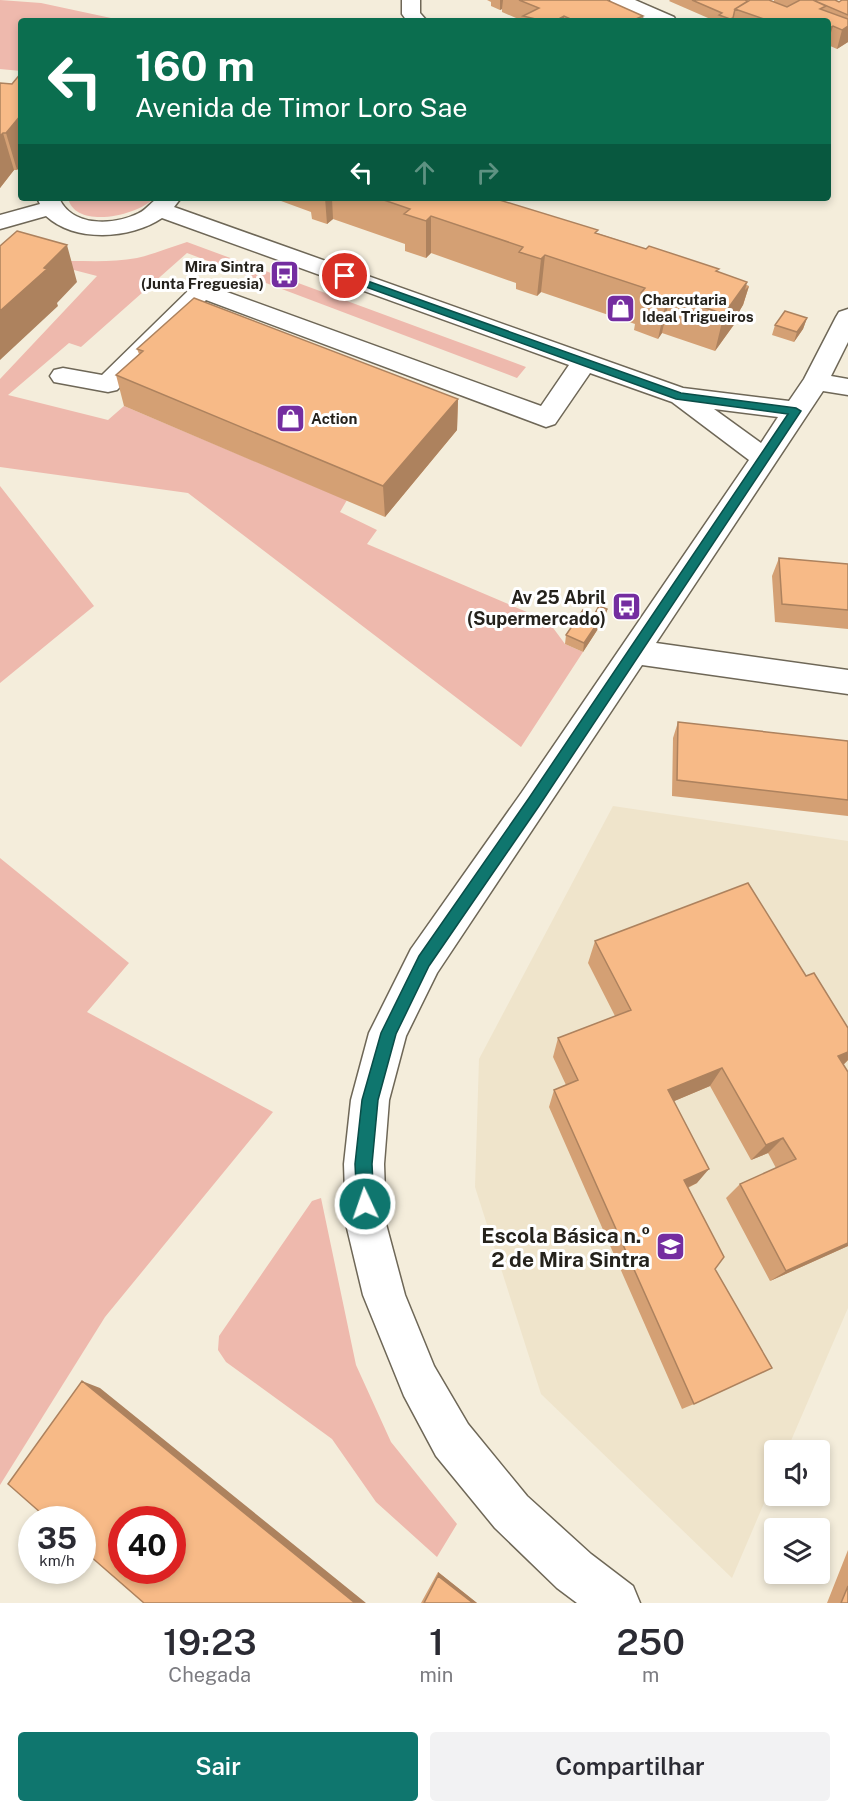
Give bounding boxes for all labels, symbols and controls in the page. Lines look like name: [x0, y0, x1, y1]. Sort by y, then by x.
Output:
text: 160 m: [135, 41, 255, 90]
icon: left: [36, 42, 114, 120]
text: Avenida de Timor Loro Sae: [135, 91, 468, 123]
icon: left: [345, 156, 378, 189]
icon: ahead: [408, 156, 441, 189]
icon: right: [471, 156, 504, 189]
pin: [319, 250, 370, 301]
place label: Mira Sintra (Junta Freguesia): [141, 258, 264, 292]
bus stop icon: Mira Sintra (Junta Freguesia): [269, 259, 301, 291]
icon: arrive: [328, 259, 361, 292]
place label: Charcutaria Ideal Trigueiros: [642, 291, 754, 325]
shop icon: Charcutaria Ideal Trigueiros: [605, 292, 637, 324]
shop icon: Action: [274, 402, 306, 434]
place label: Action: [311, 410, 357, 427]
place label: Av 25 Abril (Supermercado): [467, 587, 606, 629]
bus stop icon: Av 25 Abril (Supermercado): [611, 591, 643, 623]
position arrow: [333, 1172, 397, 1236]
place label: Escola Básica n.º 2 de Mira Sintra: [481, 1223, 650, 1272]
school or university icon: Escola Básica n.º 2 de Mira Sintra: [655, 1231, 687, 1263]
map controls: [764, 1440, 830, 1584]
button: sound: [764, 1440, 830, 1506]
speed limit sign: 40: [108, 1506, 186, 1584]
button: layers: [764, 1518, 830, 1584]
text: 35: [37, 1520, 77, 1556]
text: km/h: [39, 1552, 75, 1569]
text: 19:23: [163, 1621, 257, 1663]
text: 1: [429, 1621, 444, 1663]
text: 250: [616, 1621, 685, 1663]
text: Chegada: [168, 1663, 251, 1687]
text: min: [419, 1663, 453, 1687]
text: m: [642, 1663, 659, 1687]
button: Sair: [18, 1732, 418, 1801]
button: Compartilhar: [430, 1732, 830, 1801]

